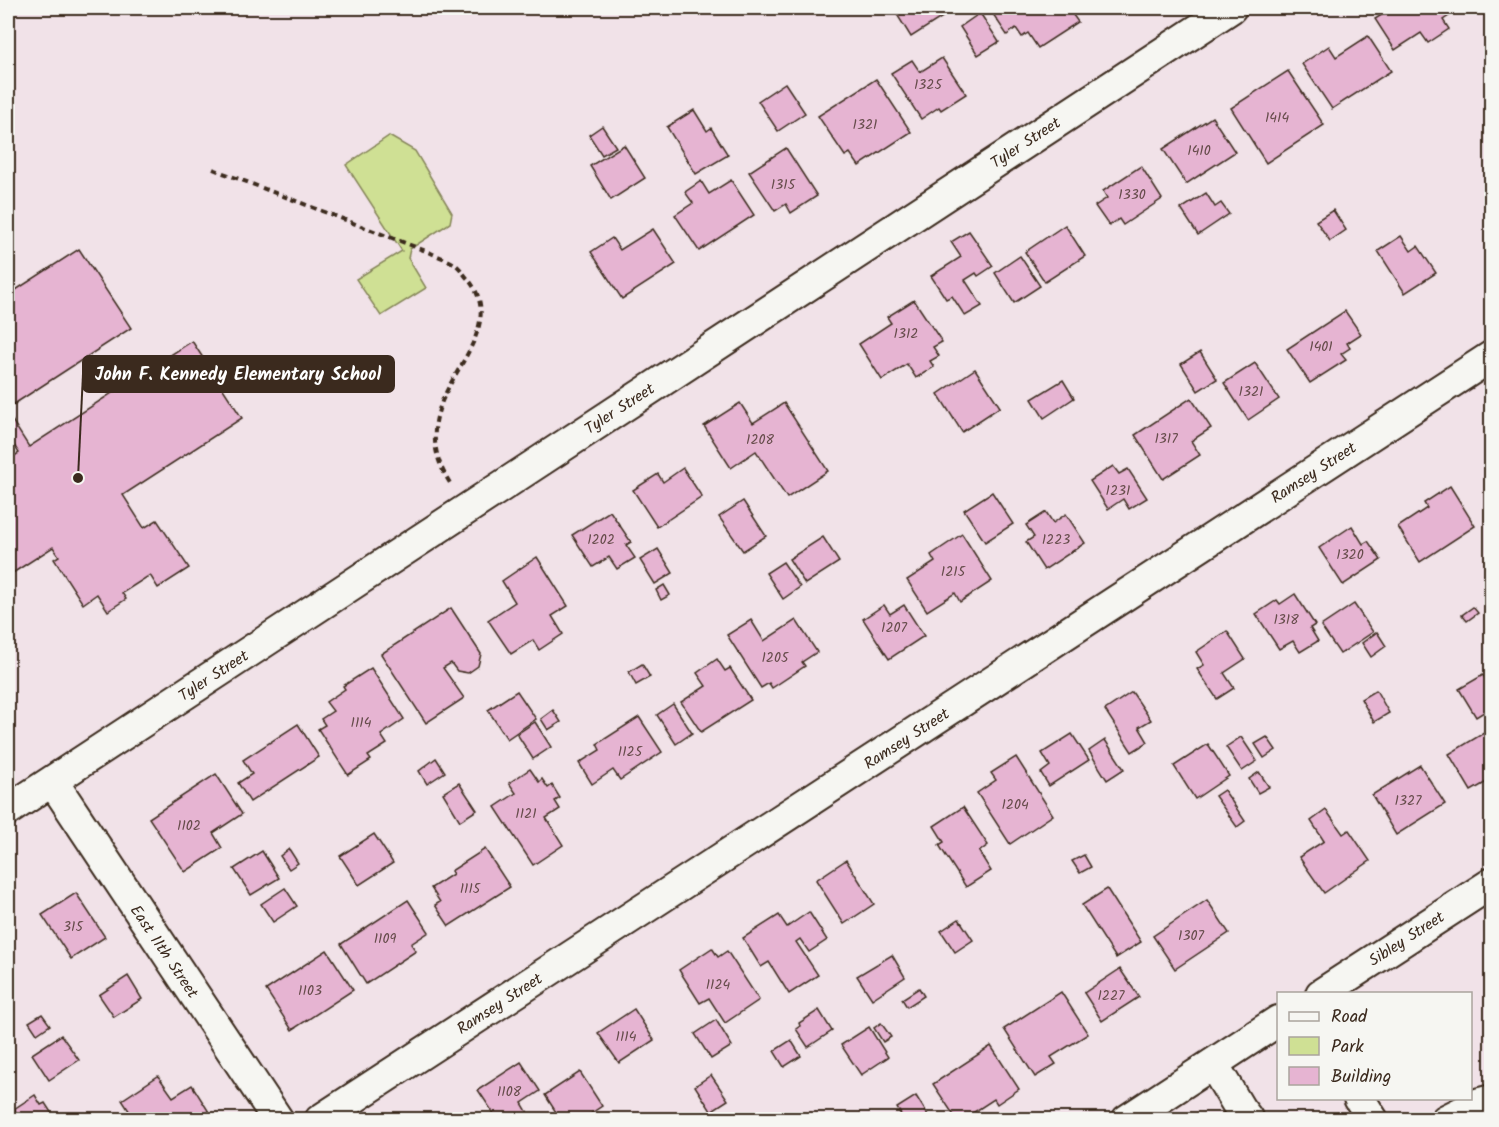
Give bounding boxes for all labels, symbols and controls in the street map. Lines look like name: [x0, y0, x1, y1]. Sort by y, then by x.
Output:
house number: 1325: [914, 74, 944, 96]
house number: 1414: [1265, 107, 1289, 129]
street label: Tyler Street: [986, 111, 1067, 175]
house number: 1321: [853, 114, 877, 136]
house number: 1410: [1187, 140, 1211, 162]
house number: 1315: [771, 174, 797, 196]
house number: 1330: [1118, 184, 1146, 206]
house number: 1312: [894, 323, 918, 345]
house number: 1401: [1309, 336, 1333, 358]
callout: John F. Kennedy Elementary School: [83, 356, 394, 392]
text: John F. Kennedy Elementary School: [95, 361, 381, 390]
street label: Tyler Street: [580, 377, 661, 441]
house number: 1321: [1239, 381, 1263, 403]
house number: 1317: [1154, 428, 1178, 450]
house number: 1208: [746, 429, 775, 451]
street label: Ramsey Street: [1266, 436, 1362, 510]
house number: 1231: [1106, 480, 1130, 502]
house number: 1202: [587, 529, 615, 551]
house number: 1223: [1042, 529, 1070, 551]
house number: 1320: [1336, 544, 1364, 566]
house number: 1215: [941, 561, 967, 583]
house number: 1318: [1273, 609, 1299, 631]
house number: 1207: [881, 617, 908, 639]
street label: Tyler Street: [174, 644, 255, 708]
house number: 1205: [761, 647, 790, 669]
street label: Ramsey Street: [859, 702, 955, 776]
house number: 1114: [351, 712, 372, 734]
house number: 1125: [618, 741, 644, 763]
house number: 1327: [1395, 790, 1422, 812]
house number: 1204: [1001, 794, 1029, 816]
house number: 1121: [515, 803, 537, 825]
house number: 1102: [177, 815, 201, 837]
house number: 1115: [460, 878, 482, 900]
street label: East 11th Street: [123, 900, 205, 1004]
street label: Sibley Street: [1364, 905, 1450, 973]
house number: 315: [63, 916, 84, 938]
house number: 1307: [1178, 925, 1204, 947]
house number: 1109: [374, 928, 396, 950]
street label: Ramsey Street: [452, 967, 548, 1041]
house number: 1124: [706, 974, 731, 996]
house number: 1103: [298, 980, 322, 1002]
house number: 1227: [1097, 985, 1125, 1007]
legend: [1277, 992, 1472, 1100]
text: Road: [1331, 1003, 1368, 1032]
house number: 1114: [616, 1026, 637, 1048]
text: Park: [1331, 1033, 1364, 1062]
text: Building: [1331, 1063, 1391, 1092]
house number: 1108: [497, 1081, 522, 1103]

